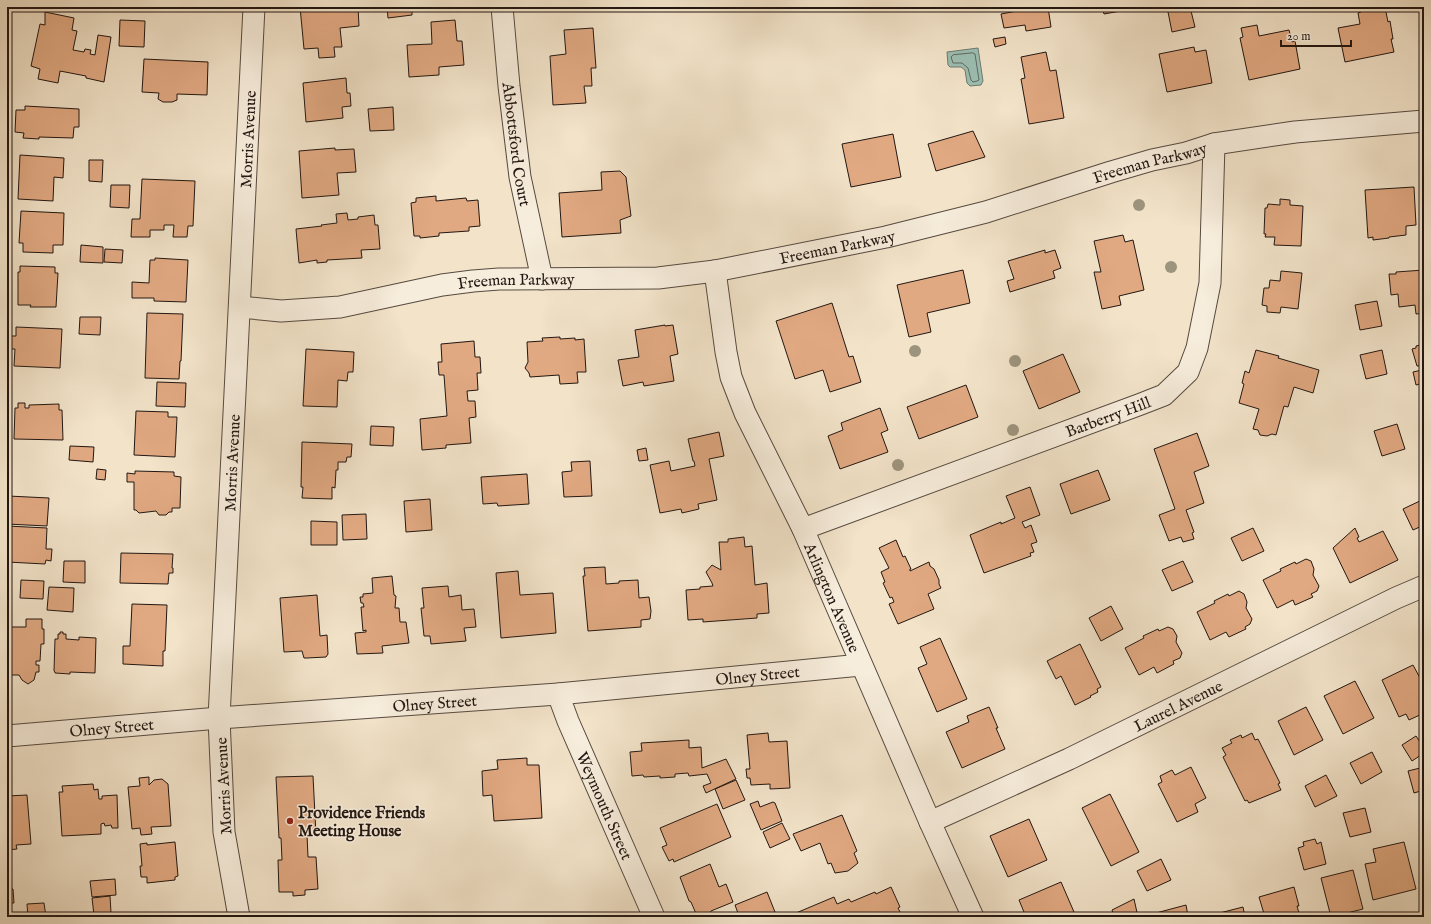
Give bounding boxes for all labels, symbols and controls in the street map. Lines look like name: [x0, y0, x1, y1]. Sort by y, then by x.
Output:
scale bar: [1281, 22, 1351, 48]
text: 20 m: [1287, 29, 1310, 44]
street label: Abbottsford Court: [497, 80, 534, 209]
street label: Morris Avenue: [237, 90, 262, 188]
street label: Freeman Parkway: [1091, 139, 1210, 189]
street label: Freeman Parkway: [778, 227, 898, 270]
street label: Freeman Parkway: [457, 271, 575, 295]
street label: Barberry Hill: [1063, 393, 1155, 443]
street label: Morris Avenue: [221, 414, 246, 512]
street label: Arlington Avenue: [798, 539, 863, 656]
street label: Olney Street: [715, 663, 801, 691]
street label: Laurel Avenue: [1131, 677, 1227, 737]
street label: Olney Street: [392, 692, 478, 718]
street label: Olney Street: [69, 716, 155, 743]
street label: Morris Avenue: [212, 737, 238, 835]
street label: Weymouth Street: [571, 749, 636, 864]
place label: Providence Friends Meeting House: [298, 804, 425, 842]
marker: Providence Friends Meeting House: [285, 816, 295, 826]

